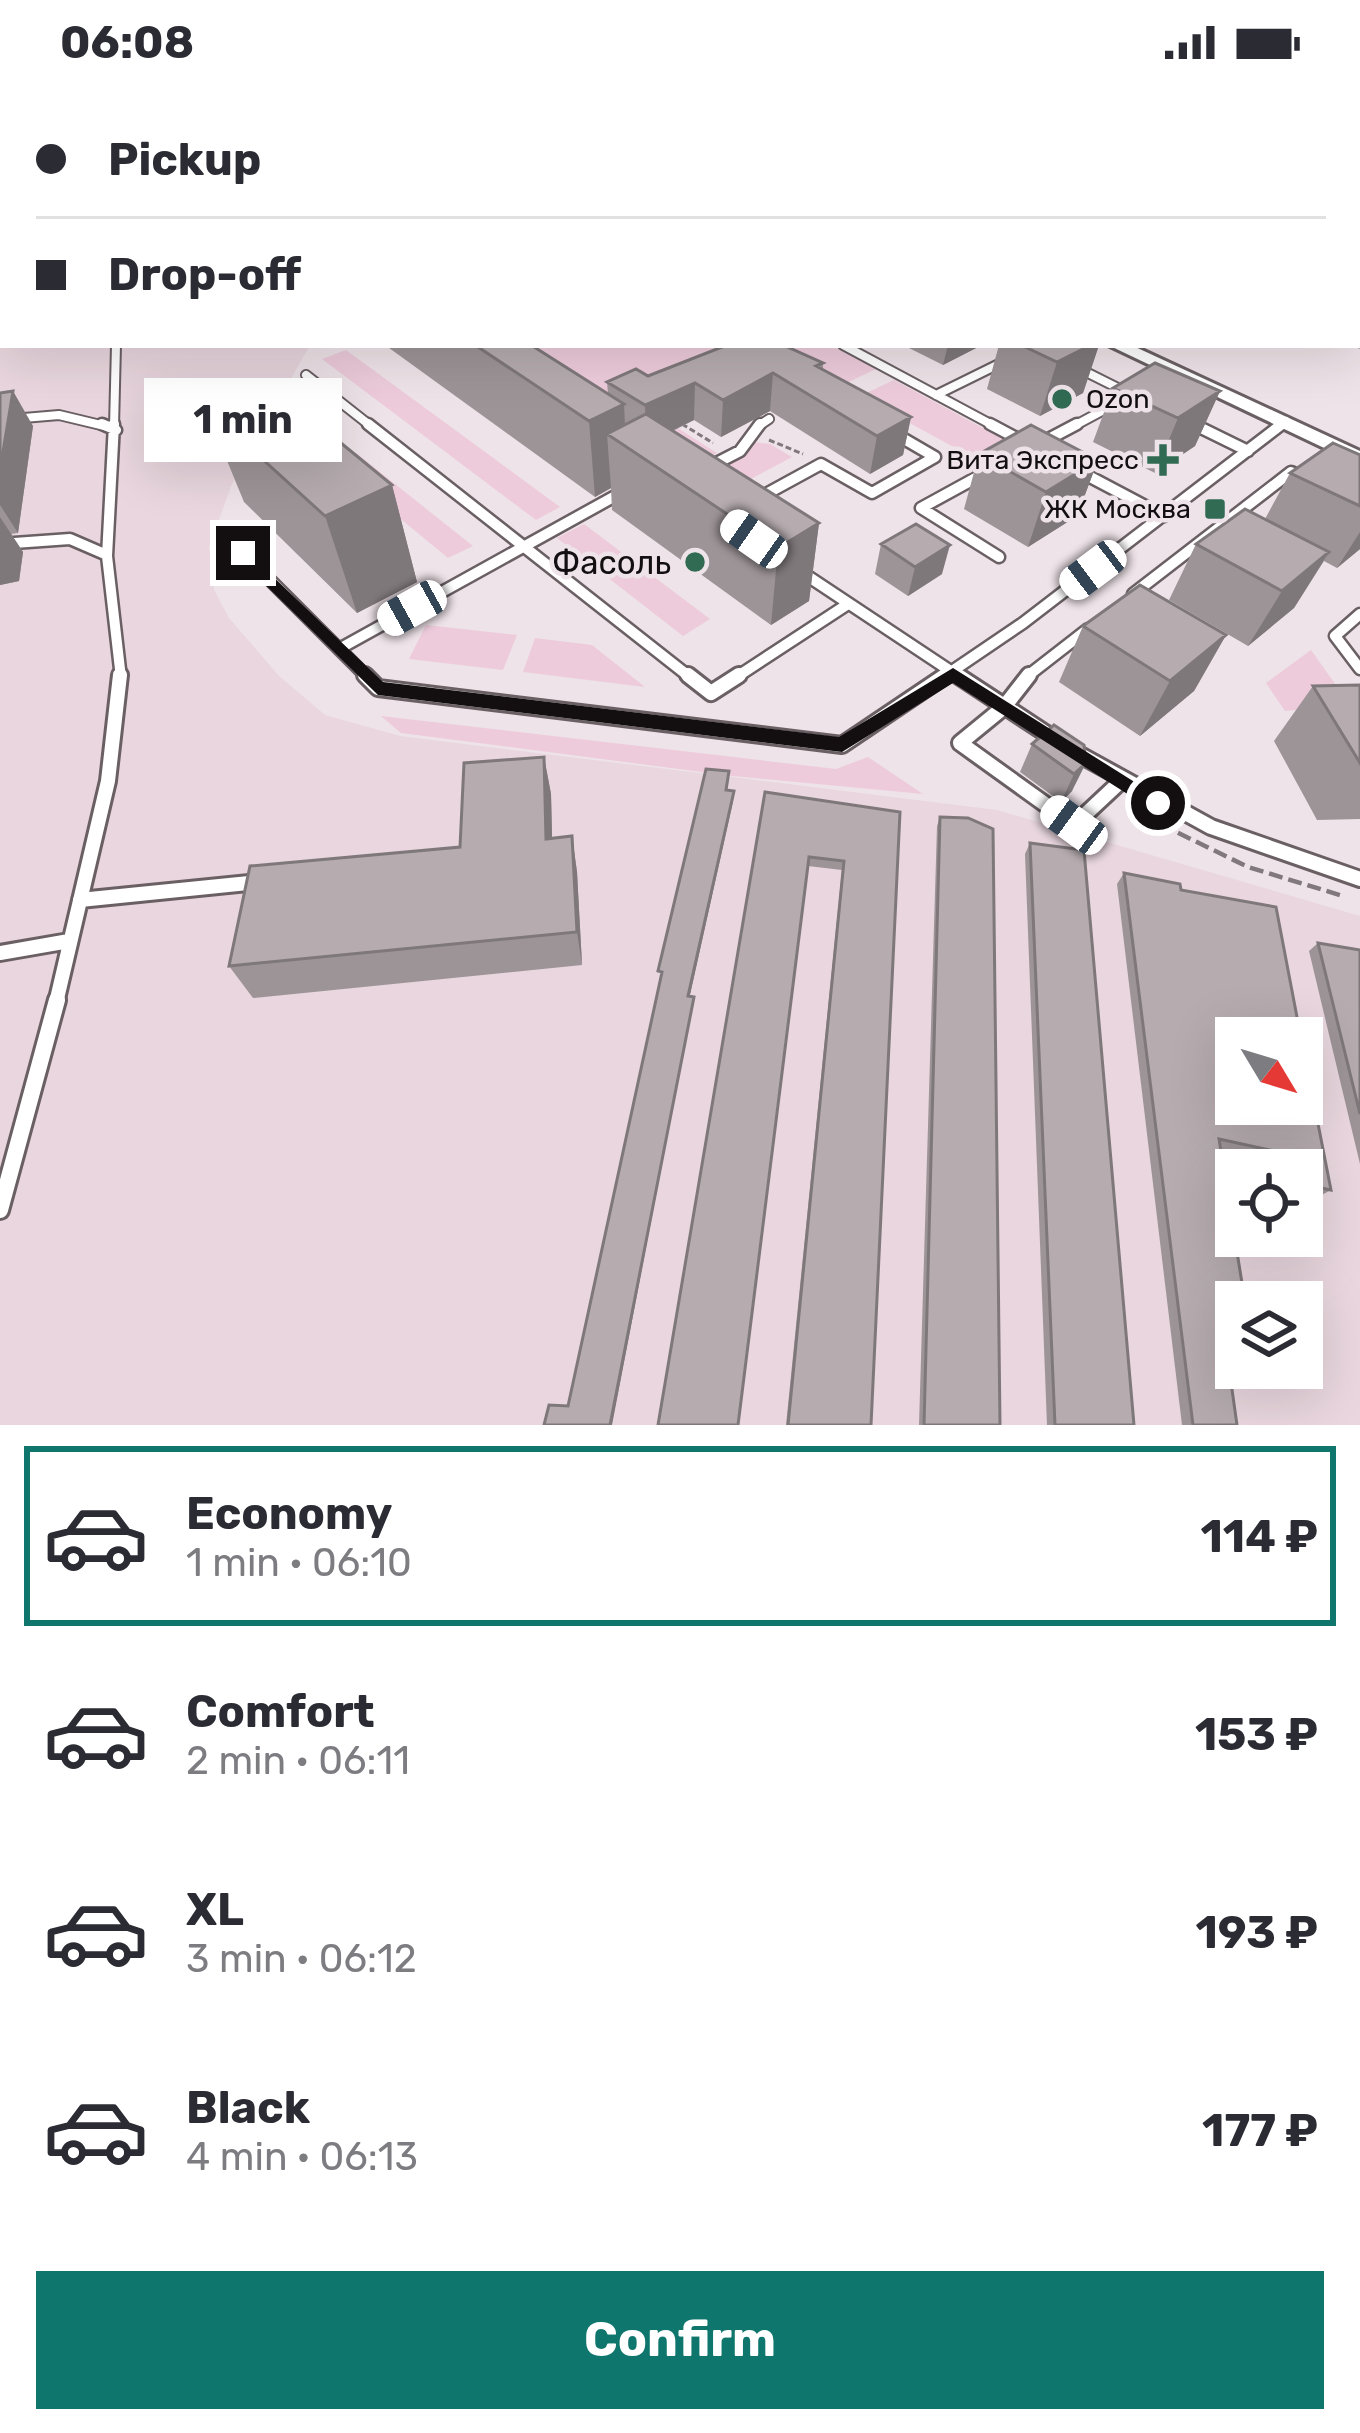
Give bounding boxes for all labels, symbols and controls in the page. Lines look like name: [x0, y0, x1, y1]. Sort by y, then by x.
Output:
text: 06:08: [60, 16, 194, 69]
text: Pickup: [108, 133, 261, 186]
text: Drop-off: [108, 248, 301, 301]
callout: 1 min: [144, 379, 342, 463]
place label: Ozon: [1086, 383, 1150, 415]
marker: Ozon: [1049, 386, 1075, 412]
text: 1 min: [193, 397, 293, 443]
place label: Вита Экспресс: [946, 444, 1139, 476]
marker: Вита Экспресс: [1150, 447, 1176, 473]
place label: ЖК Москва: [1044, 493, 1191, 525]
marker: ЖК Москва: [1202, 496, 1228, 522]
car: [714, 504, 794, 574]
route end: [216, 526, 270, 580]
car: [1053, 534, 1133, 606]
place label: Фасоль: [552, 543, 671, 582]
marker: Фасоль: [682, 549, 708, 575]
car: [372, 575, 452, 641]
route start: [1131, 776, 1185, 830]
car: [1034, 789, 1114, 861]
north arrow: [1215, 1017, 1323, 1125]
map controls: [1215, 1017, 1323, 1389]
button: locate: [1215, 1149, 1323, 1257]
button: layers: [1215, 1281, 1323, 1389]
icon: car: [42, 1482, 150, 1590]
text: Economy: [186, 1487, 392, 1540]
text: 114 ₽: [1201, 1510, 1318, 1563]
text: 1 min · 06:10: [186, 1540, 412, 1586]
icon: car: [42, 1680, 150, 1788]
text: Comfort: [186, 1685, 375, 1738]
text: 153 ₽: [1195, 1708, 1318, 1761]
text: 2 min · 06:11: [186, 1738, 410, 1784]
icon: car: [42, 1878, 150, 1986]
text: XL: [186, 1883, 244, 1936]
text: 193 ₽: [1195, 1906, 1318, 1959]
text: 3 min · 06:12: [186, 1936, 417, 1982]
icon: car: [42, 2076, 150, 2184]
text: Black: [186, 2081, 310, 2134]
text: 177 ₽: [1202, 2104, 1318, 2157]
text: 4 min · 06:13: [186, 2134, 418, 2180]
button: Confirm: [36, 2271, 1324, 2409]

